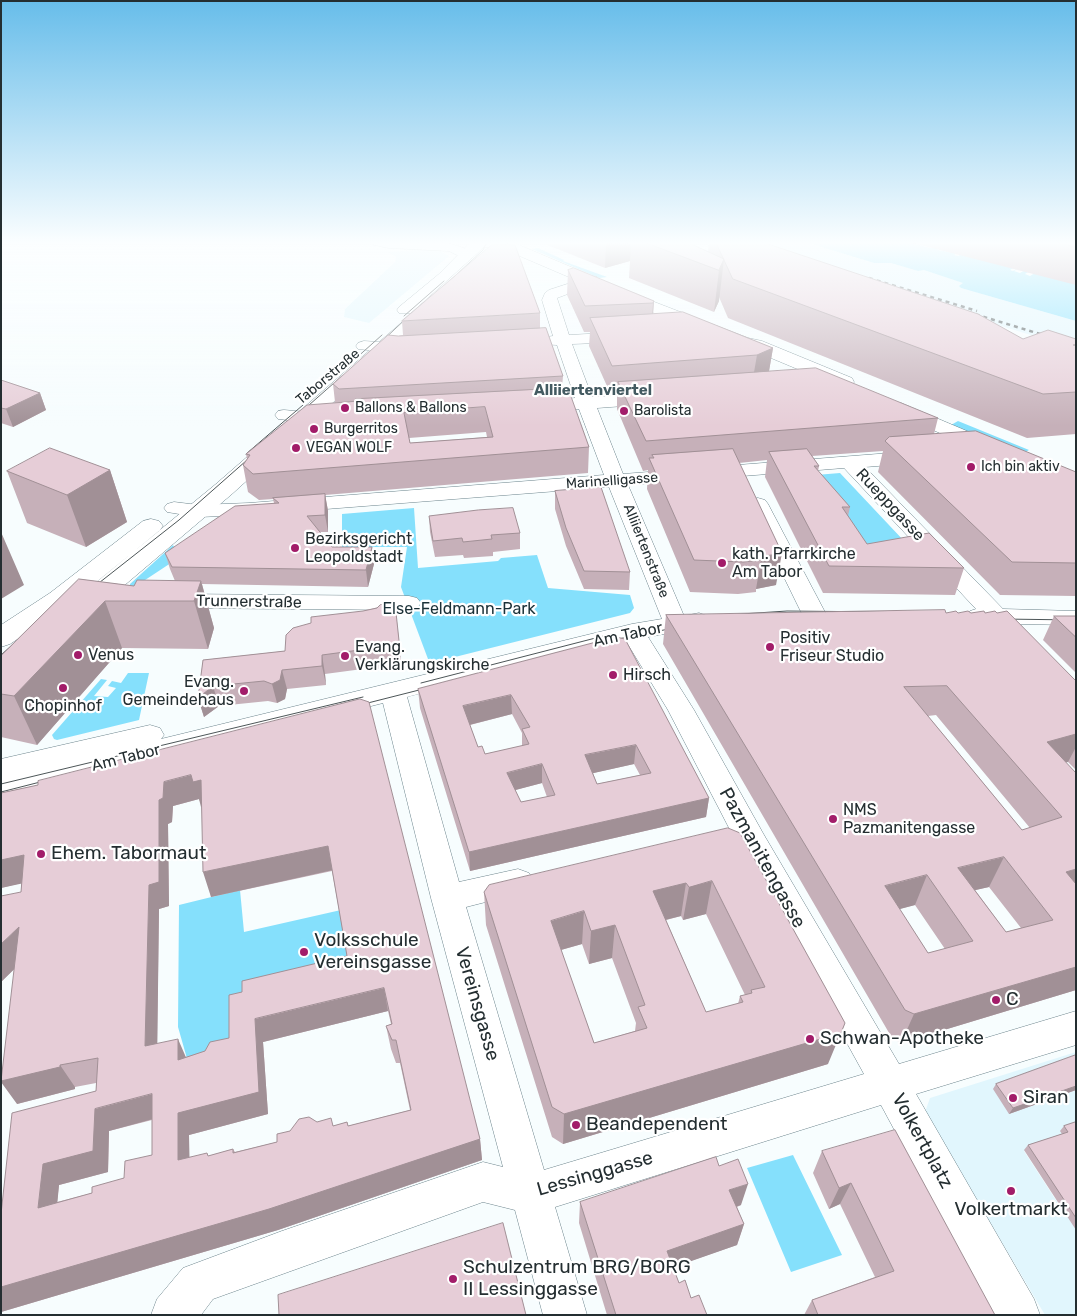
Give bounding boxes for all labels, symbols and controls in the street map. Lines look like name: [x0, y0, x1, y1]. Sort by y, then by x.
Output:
street label: Taborstraße: [293, 346, 363, 408]
district label: Alliiertenviertel: [534, 382, 652, 400]
place label: Ballons & Ballons: [355, 400, 467, 416]
marker: Ballons & Ballons: [339, 402, 351, 414]
place label: Barolista: [634, 403, 691, 419]
marker: Barolista: [618, 405, 630, 417]
place label: Burgerritos: [324, 421, 398, 437]
marker: Burgerritos: [308, 423, 320, 435]
place label: VEGAN WOLF: [306, 440, 392, 456]
marker: VEGAN WOLF: [290, 442, 302, 454]
place label: Ich bin aktiv: [981, 459, 1060, 475]
marker: Ich bin aktiv: [965, 461, 977, 473]
street label: Rueppgasse: [852, 465, 928, 545]
street label: Marinelligasse: [565, 469, 659, 493]
street label: Alliiertenstraße: [620, 502, 672, 600]
place label: Bezirksgericht Leopoldstadt: [305, 529, 412, 567]
marker: Bezirksgericht Leopoldstadt: [289, 542, 301, 554]
place label: kath. Pfarrkirche Am Tabor: [732, 544, 856, 582]
marker: kath. Pfarrkirche Am Tabor: [716, 557, 728, 569]
street label: Trunnerstraße: [196, 591, 302, 613]
park label: Else-Feldmann-Park: [382, 599, 536, 619]
street label: Am Tabor: [592, 618, 664, 652]
place label: Positiv Friseur Studio: [780, 628, 884, 666]
place label: Evang. Verklärungskirche: [355, 637, 489, 675]
marker: Positiv Friseur Studio: [764, 641, 776, 653]
place label: Venus: [88, 645, 134, 665]
marker: Venus: [72, 649, 84, 661]
marker: Evang. Verklärungskirche: [339, 650, 351, 662]
place label: Hirsch: [623, 665, 671, 685]
marker: Hirsch: [607, 669, 619, 681]
place label: Evang. Gemeindehaus: [123, 672, 234, 710]
marker: Chopinhof: [57, 682, 69, 694]
marker: Evang. Gemeindehaus: [238, 685, 250, 697]
place label: Chopinhof: [24, 696, 102, 716]
street label: Am Tabor: [90, 740, 162, 776]
street label: Pazmanitengasse: [714, 784, 810, 932]
place label: NMS Pazmanitengasse: [843, 800, 975, 838]
marker: NMS Pazmanitengasse: [827, 813, 839, 825]
place label: Ehem. Tabormaut: [51, 843, 206, 865]
marker: Ehem. Tabormaut: [35, 848, 47, 860]
place label: Volksschule Vereinsgasse: [314, 930, 431, 974]
street label: Vereinsgasse: [450, 944, 504, 1064]
marker: Volksschule Vereinsgasse: [298, 946, 310, 958]
place label: C: [1006, 989, 1019, 1011]
marker: C: [990, 994, 1002, 1006]
place label: Schwan-Apotheke: [820, 1028, 984, 1050]
marker: Schwan-Apotheke: [804, 1033, 816, 1045]
place label: Siran: [1023, 1087, 1068, 1109]
street label: Volkertplatz: [887, 1090, 957, 1192]
marker: Siran: [1007, 1092, 1019, 1104]
place label: Beandependent: [586, 1114, 728, 1136]
marker: Beandependent: [570, 1119, 582, 1131]
street label: Lessinggasse: [534, 1147, 656, 1201]
marker: Volkertmarkt: [1005, 1185, 1017, 1197]
place label: Volkertmarkt: [954, 1199, 1068, 1221]
place label: Schulzentrum BRG/BORG II Lessinggasse: [463, 1257, 691, 1301]
marker: Schulzentrum BRG/BORG II Lessinggasse: [447, 1273, 459, 1285]

